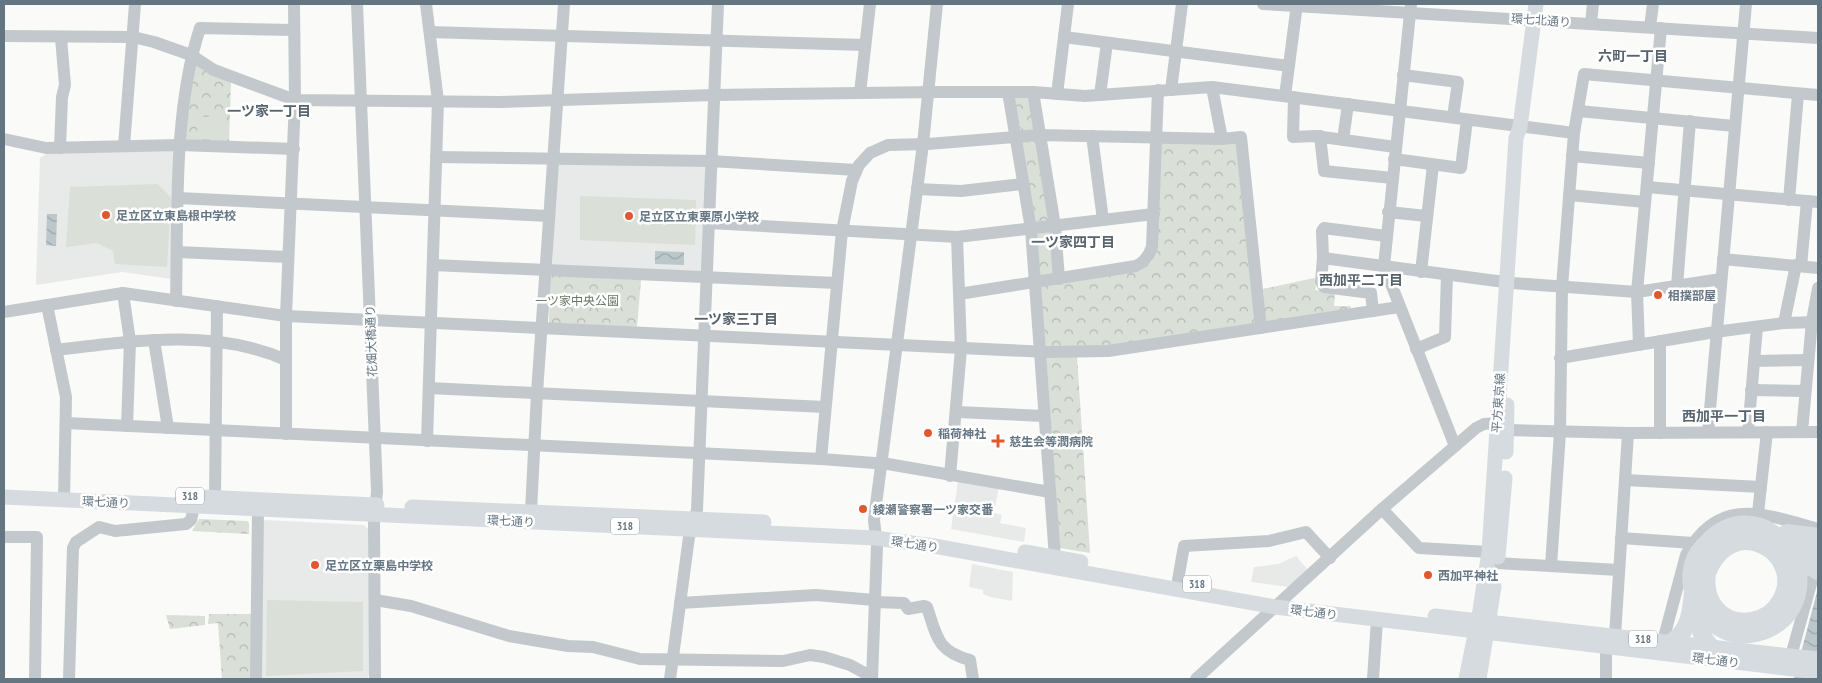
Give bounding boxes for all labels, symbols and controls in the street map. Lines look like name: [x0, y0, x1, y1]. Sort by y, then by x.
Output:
street label: 環七北通り: [1511, 10, 1571, 30]
district label: 六町一丁目: [1598, 47, 1668, 65]
district label: 一ツ家一丁目: [227, 102, 311, 120]
place label: 足立区立東島根中学校: [116, 208, 236, 223]
marker: 足立区立東島根中学校: [100, 209, 112, 221]
place label: 足立区立東栗原小学校: [639, 209, 759, 224]
marker: 足立区立東栗原小学校: [623, 210, 635, 222]
district label: 一ツ家四丁目: [1031, 233, 1115, 251]
district label: 西加平二丁目: [1319, 271, 1403, 289]
place label: 相撲部屋: [1668, 288, 1716, 303]
marker: 相撲部屋: [1652, 289, 1664, 301]
park label: 一ツ家中央公園: [535, 293, 619, 308]
street label: 花畑大橋通り: [362, 305, 380, 377]
district label: 一ツ家三丁目: [694, 310, 778, 328]
street label: 平方東京線: [1488, 373, 1508, 433]
district label: 西加平一丁目: [1682, 407, 1766, 425]
place label: 稲荷神社: [938, 426, 986, 441]
marker: 稲荷神社: [922, 427, 934, 439]
marker: 慈生会等潤病院: [991, 434, 1005, 448]
place label: 慈生会等潤病院: [1009, 434, 1093, 449]
road number: 318: [176, 488, 204, 504]
street label: 環七通り: [82, 493, 130, 511]
place label: 綾瀬警察署一ツ家交番: [873, 502, 994, 517]
marker: 綾瀬警察署一ツ家交番: [857, 503, 869, 515]
street label: 環七通り: [487, 512, 535, 530]
road number: 318: [611, 518, 639, 534]
street label: 環七通り: [890, 533, 940, 555]
place label: 足立区立栗島中学校: [325, 558, 433, 573]
marker: 足立区立栗島中学校: [309, 559, 321, 571]
place label: 西加平神社: [1438, 568, 1498, 583]
marker: 西加平神社: [1422, 569, 1434, 581]
road number: 318: [1183, 576, 1211, 592]
street label: 環七通り: [1289, 602, 1339, 622]
road number: 318: [1629, 630, 1657, 648]
street label: 環七通り: [1691, 650, 1741, 670]

